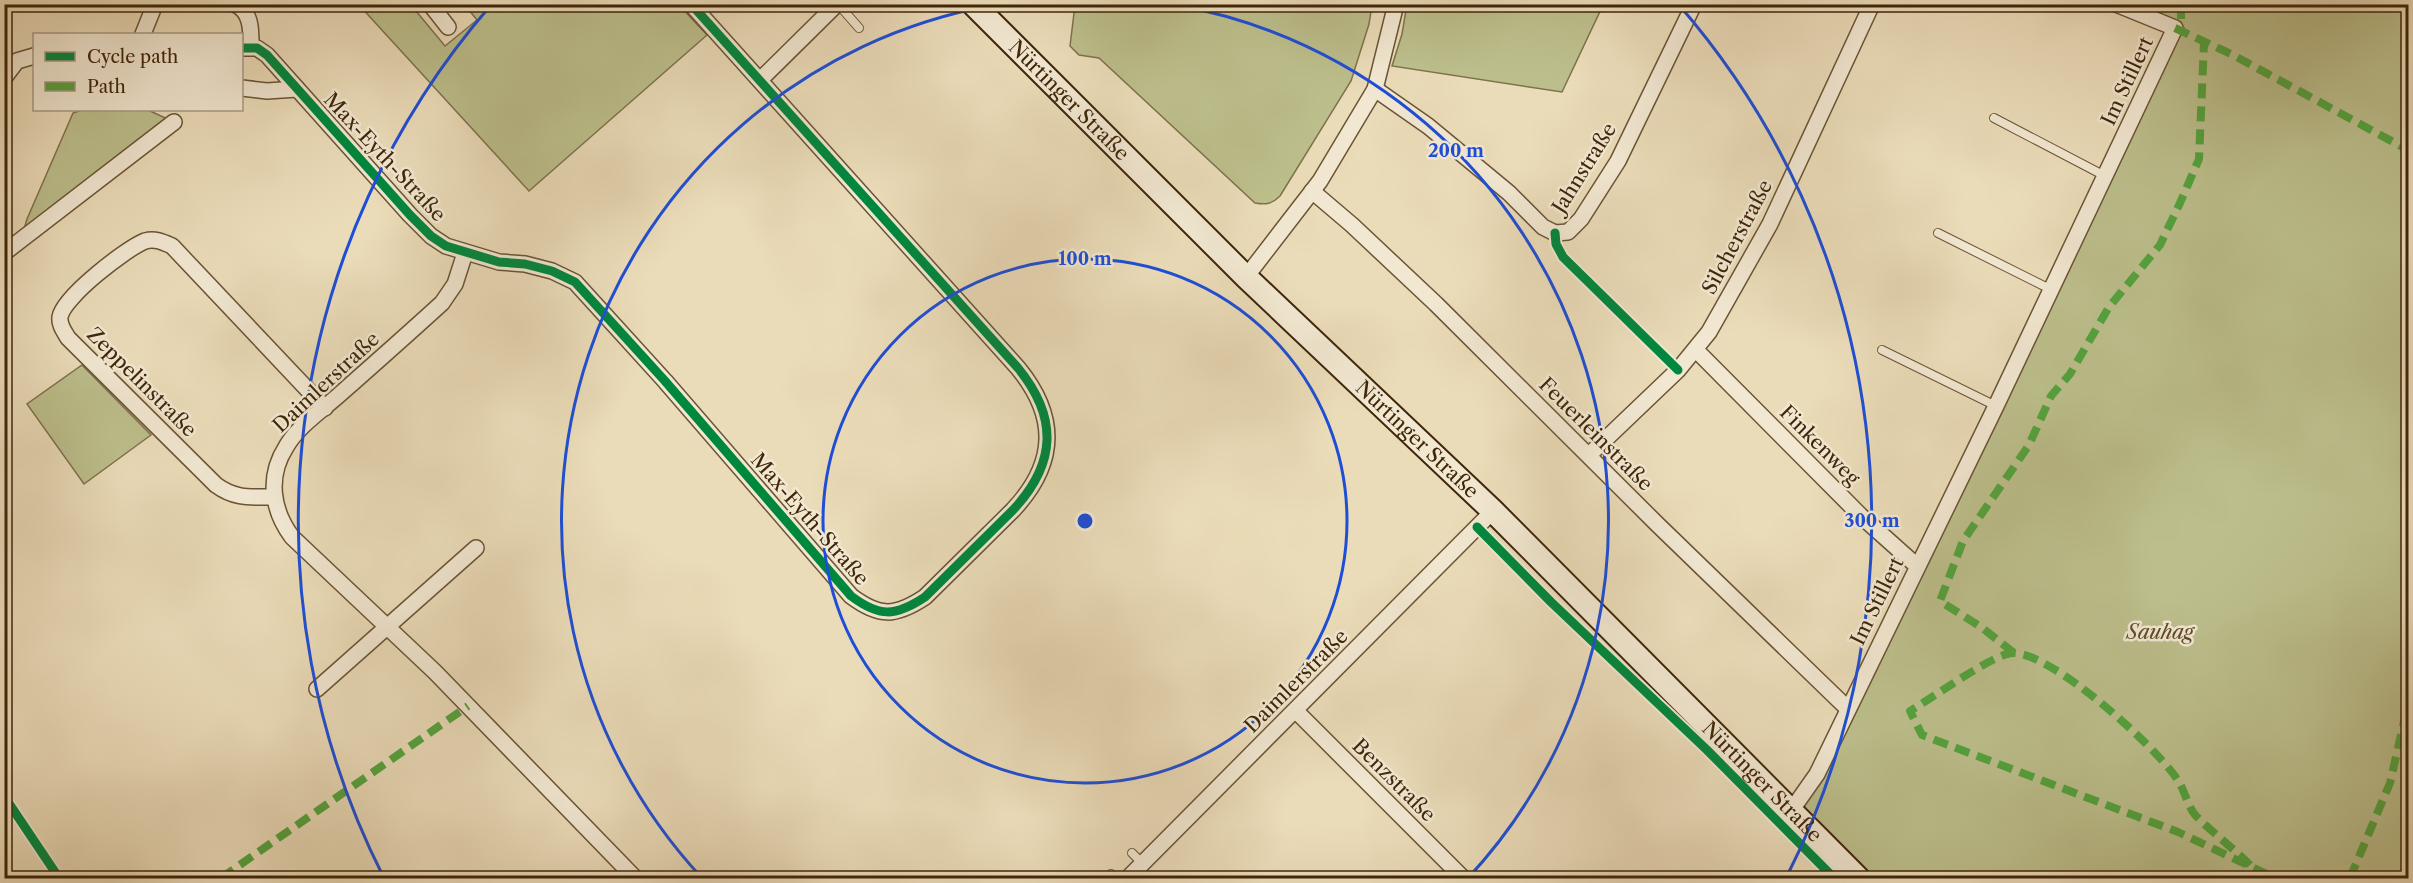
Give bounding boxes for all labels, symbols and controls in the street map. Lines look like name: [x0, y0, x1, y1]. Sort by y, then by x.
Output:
legend: [33, 33, 243, 111]
street label: Im Stillert: [2096, 33, 2158, 129]
street label: Nürtinger Straße: [1004, 35, 1134, 165]
text: Cycle path: [87, 46, 178, 68]
text: Path: [87, 76, 126, 98]
street label: Max-Eyth-Straße: [319, 88, 451, 226]
street label: Jahnstraße: [1545, 118, 1621, 220]
text: 200 m: [1428, 140, 1484, 162]
street label: Silcherstraße: [1697, 176, 1777, 298]
text: 100 m: [1058, 248, 1112, 270]
street label: Zeppelinstraße: [82, 322, 202, 442]
street label: Daimlerstraße: [268, 327, 384, 437]
street label: Feuerleinstraße: [1534, 372, 1658, 496]
street label: Nürtinger Straße: [1351, 375, 1484, 503]
street label: Finkenweg: [1775, 400, 1865, 490]
street label: Max-Eyth-Straße: [746, 448, 874, 590]
text: 300 m: [1844, 510, 1900, 532]
centre of rings: [1075, 511, 1095, 531]
street label: Im Stillert: [1845, 553, 1909, 649]
park label: Sauhag: [2126, 620, 2195, 644]
street label: Daimlerstraße: [1239, 624, 1353, 738]
street label: Nürtinger Straße: [1697, 716, 1827, 847]
street label: Benzstraße: [1347, 733, 1441, 827]

